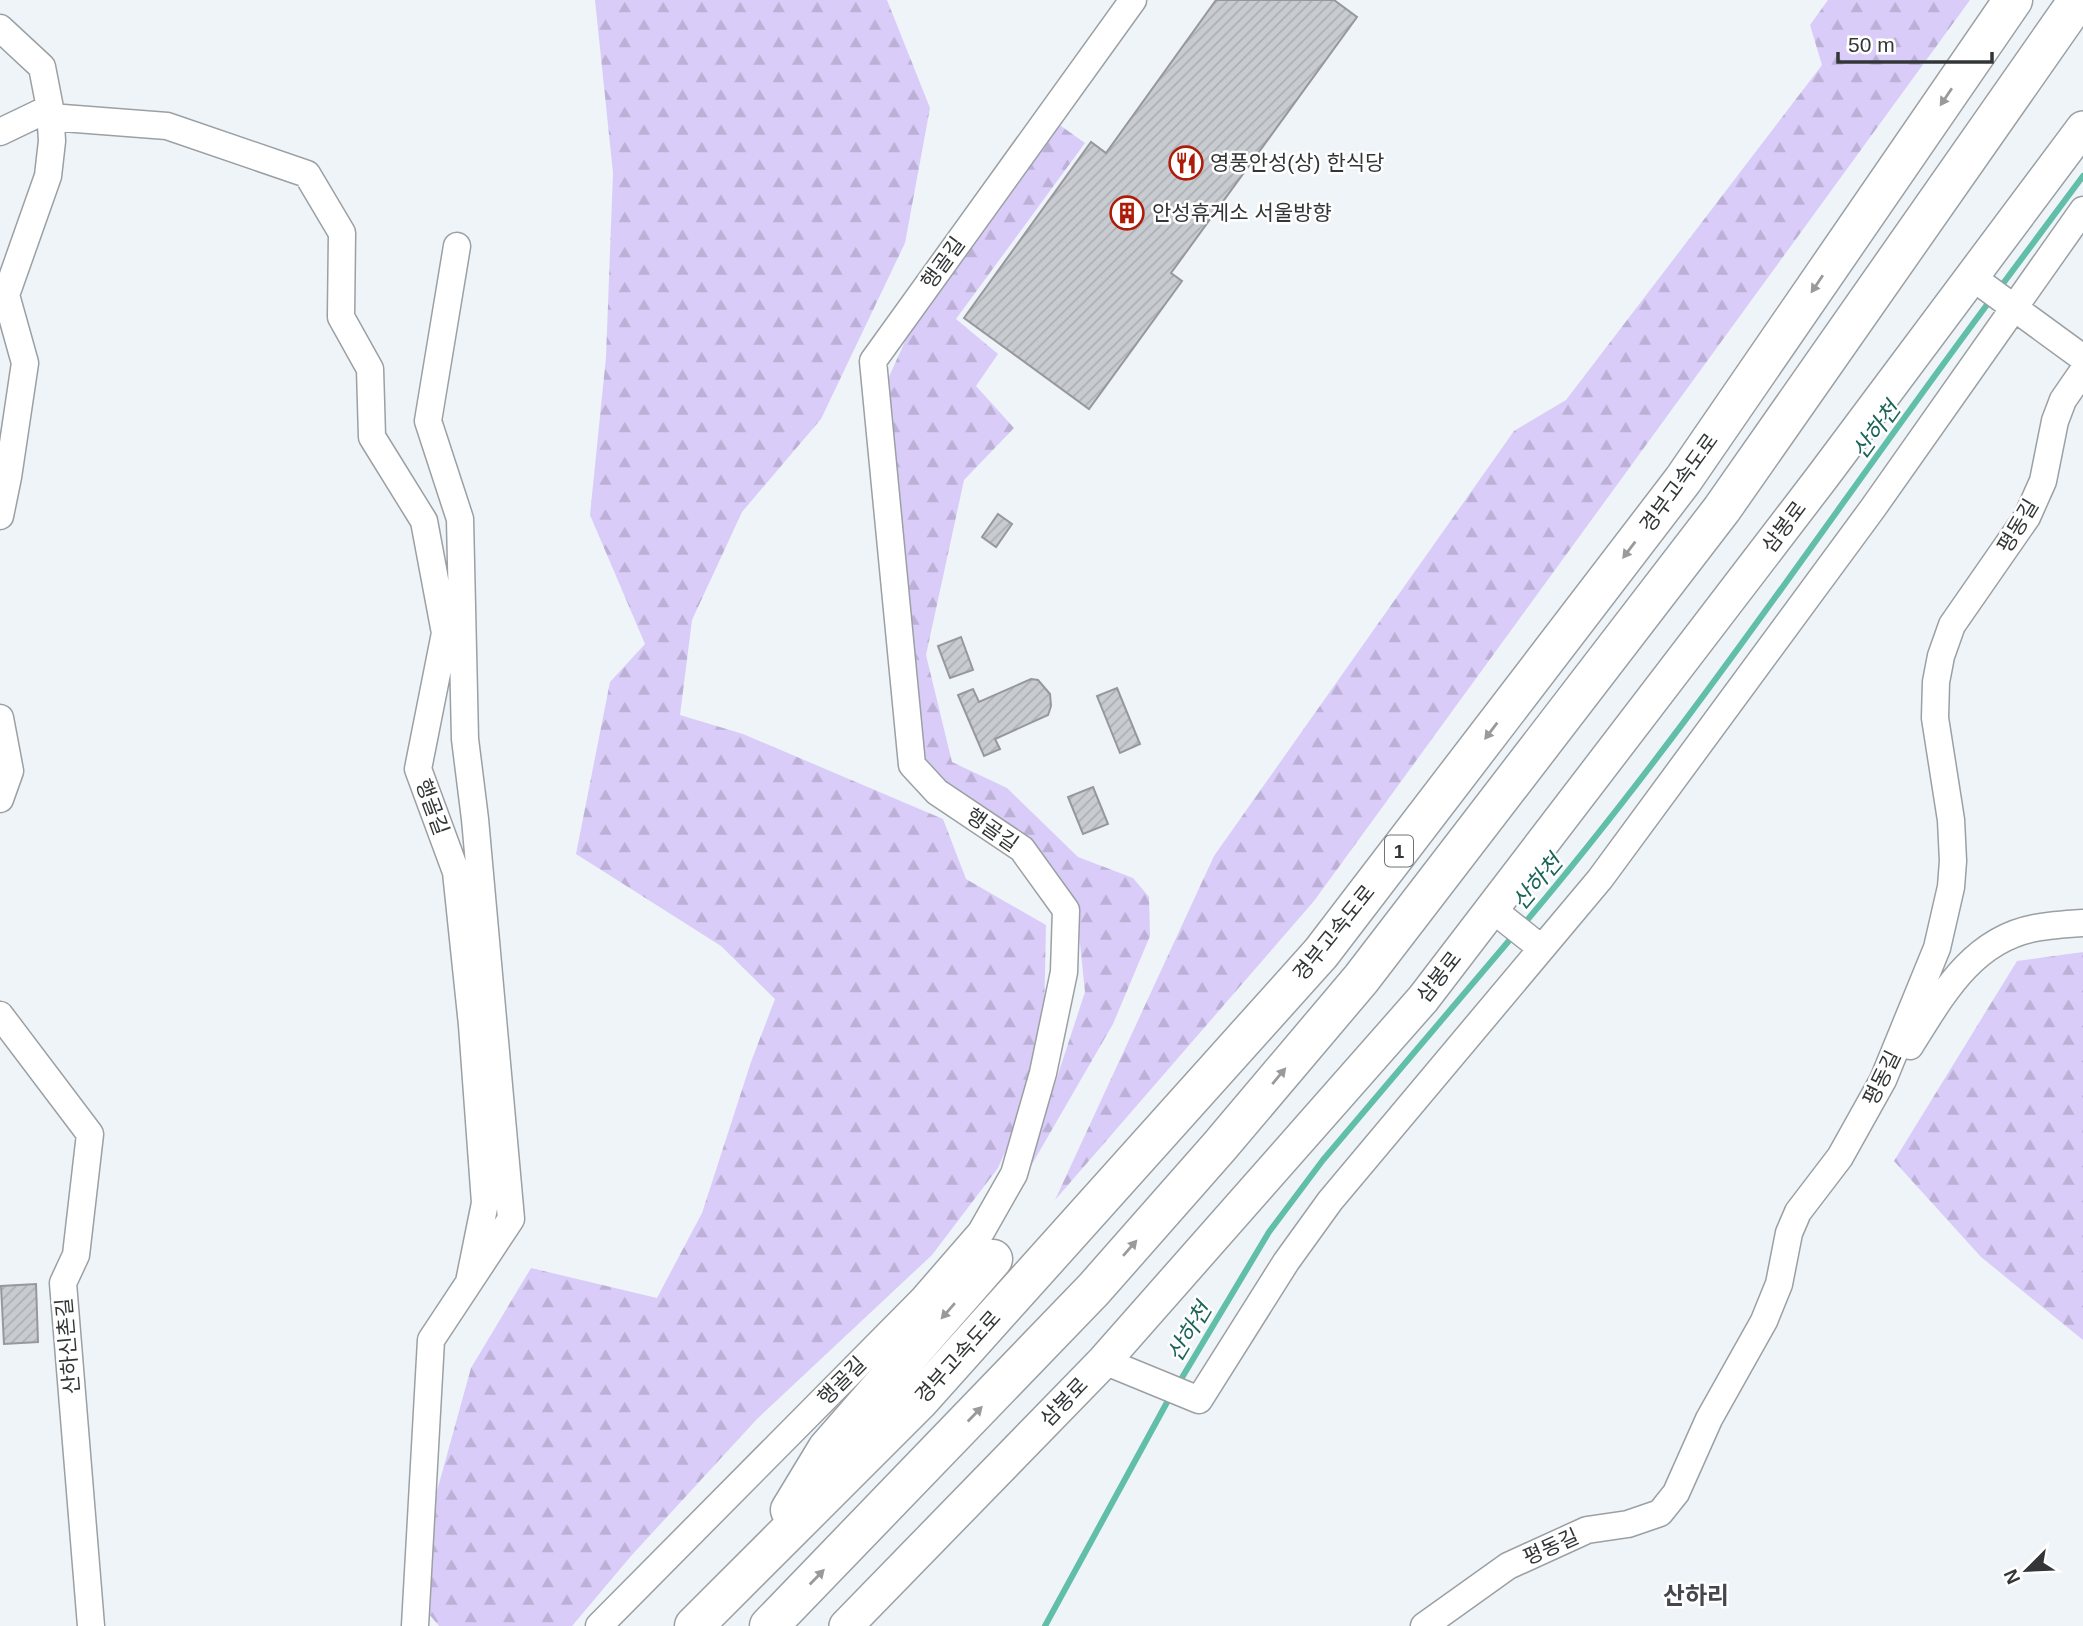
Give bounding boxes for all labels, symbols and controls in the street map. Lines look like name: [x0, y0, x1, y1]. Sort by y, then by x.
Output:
scale bar: [1838, 21, 1992, 65]
text: 50 m: [1848, 33, 1895, 56]
one-way arrow: [1939, 88, 1953, 106]
restaurant icon: 영풍안성(상) 한식당: [1167, 144, 1205, 182]
place label: 영풍안성(상) 한식당: [1210, 151, 1384, 174]
building icon: 안성휴게소 서울방향: [1108, 194, 1146, 232]
place label: 안성휴게소 서울방향: [1152, 201, 1332, 224]
street label: 행골길: [916, 232, 969, 293]
one-way arrow: [1810, 275, 1824, 293]
water label: 산하천: [1847, 394, 1907, 463]
street label: 경부고속도로: [1635, 429, 1722, 536]
street label: 평동길: [1993, 495, 2042, 557]
street label: 삼봉로: [1757, 497, 1810, 557]
one-way arrow: [1623, 541, 1637, 559]
one-way arrow: [1484, 721, 1499, 739]
street label: 행골길: [412, 776, 453, 838]
street label: 행골길: [962, 804, 1023, 856]
road number: 1: [1385, 836, 1413, 866]
water label: 산하천: [1507, 847, 1569, 915]
street label: 경부고속도로: [1288, 880, 1379, 985]
street label: 삼봉로: [1412, 947, 1466, 1007]
street label: 평동길: [1859, 1047, 1905, 1109]
one-way arrow: [1271, 1067, 1286, 1084]
one-way arrow: [1122, 1240, 1138, 1257]
water label: 산하천: [1162, 1296, 1218, 1366]
street label: 산하신촌길: [52, 1297, 83, 1395]
one-way arrow: [941, 1302, 956, 1319]
street label: 경부고속도로: [910, 1306, 1005, 1407]
street label: 행골길: [813, 1352, 870, 1409]
street label: 삼봉로: [1035, 1373, 1092, 1430]
one-way arrow: [966, 1406, 982, 1423]
street label: 평동길: [1520, 1524, 1582, 1569]
north arrow: [1992, 1535, 2062, 1605]
text: N: [2000, 1566, 2024, 1587]
one-way arrow: [808, 1569, 825, 1586]
district label: 산하리: [1663, 1582, 1729, 1609]

